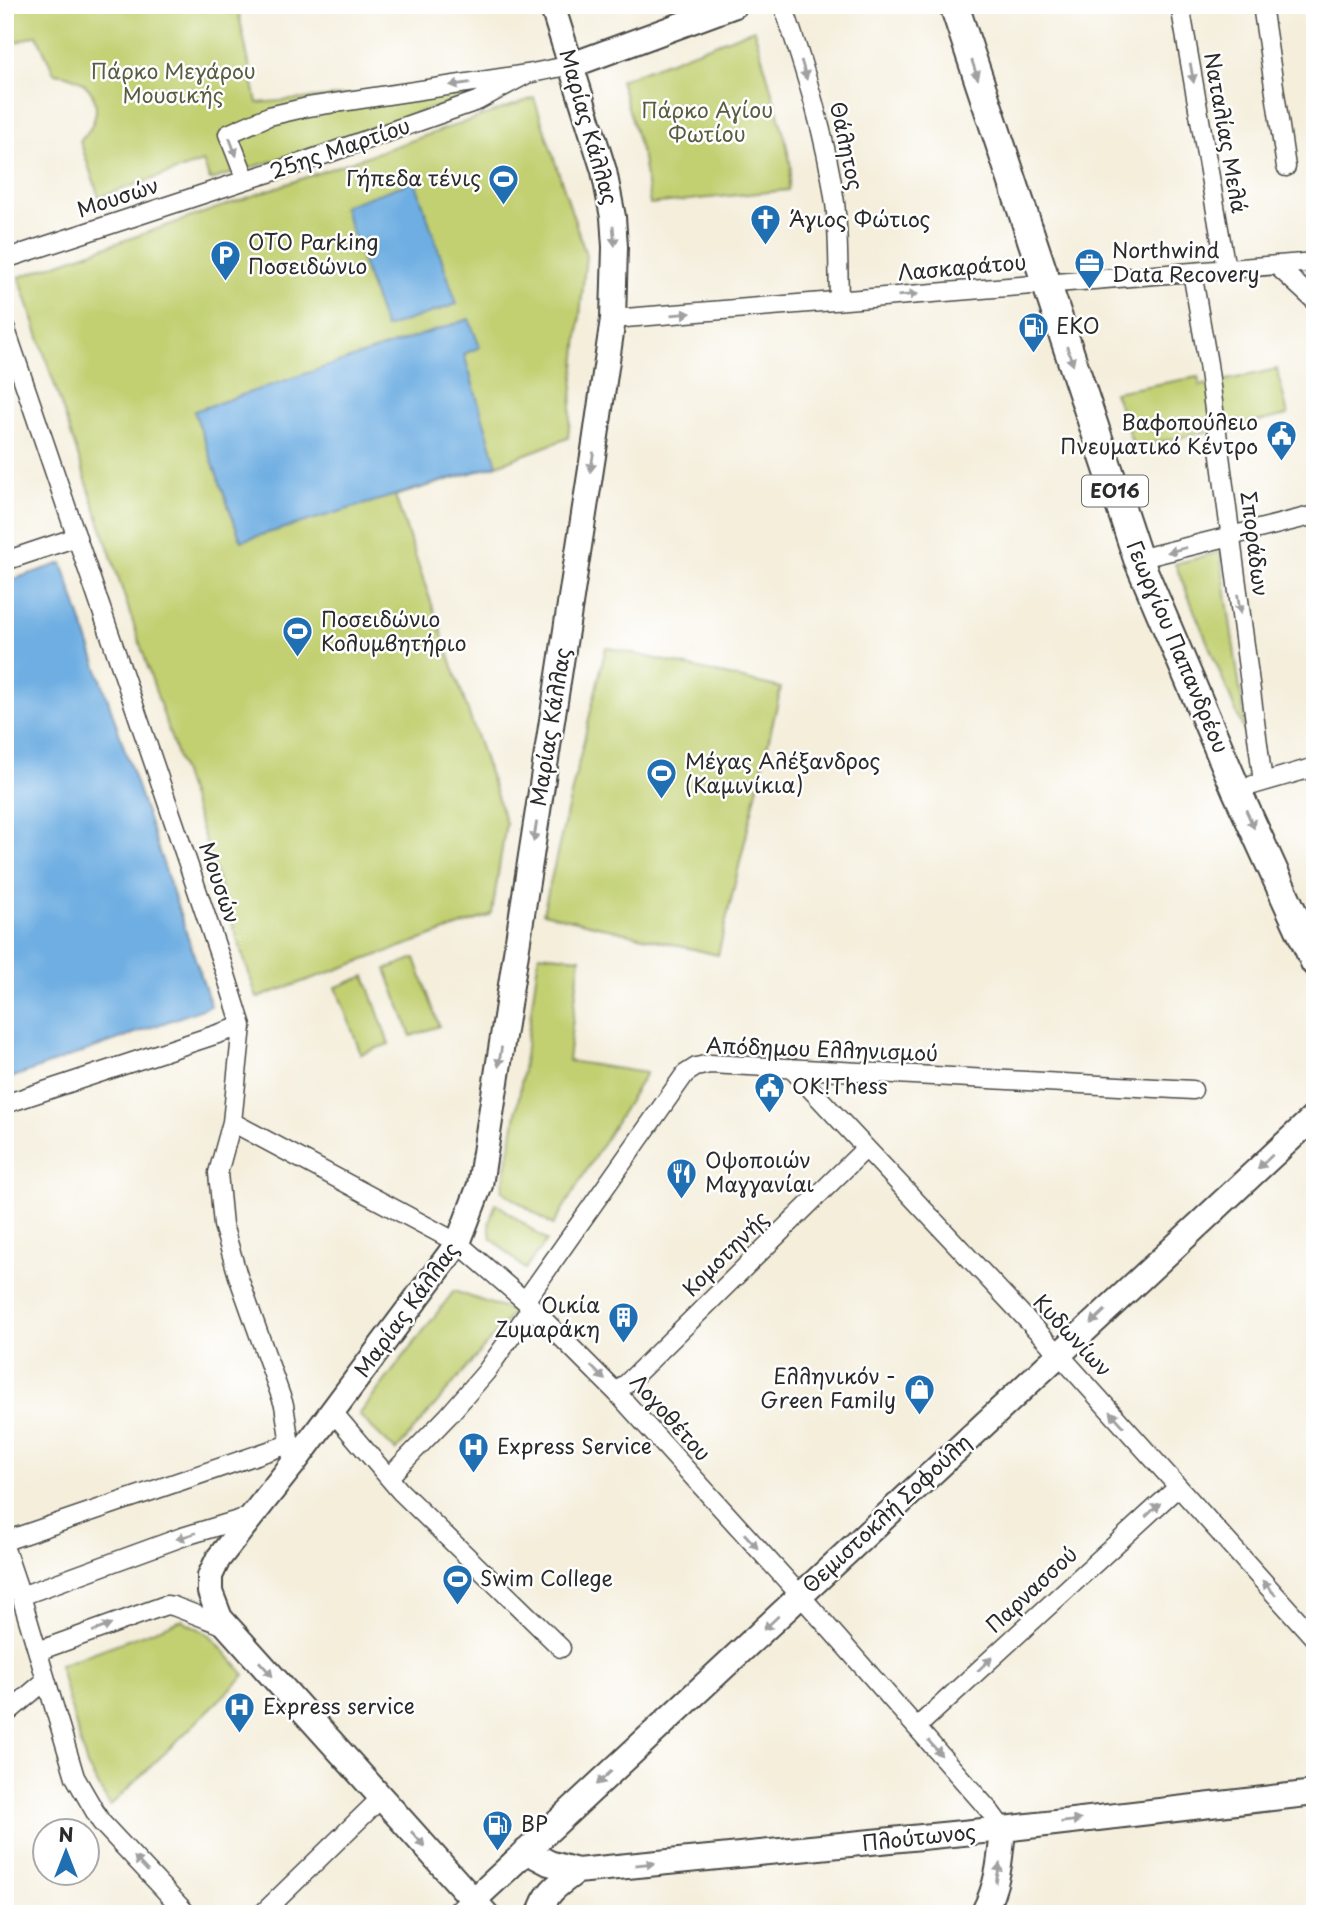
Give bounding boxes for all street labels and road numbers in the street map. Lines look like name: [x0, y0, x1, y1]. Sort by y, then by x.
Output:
street label: Μαρίας Κάλλας: [552, 45, 627, 208]
street label: Ναταλίας Μελά: [1197, 50, 1257, 216]
street label: Θάλητος: [823, 98, 873, 193]
street label: 25ης Μαρτίου: [265, 108, 414, 186]
street label: Μουσών: [72, 168, 163, 224]
street label: Λασκαράτου: [896, 244, 1027, 288]
road number: ΕΟ16: [1082, 476, 1148, 506]
street label: Σποράδων: [1234, 489, 1278, 598]
street label: Γεωργίου Παπανδρέου: [1120, 535, 1238, 757]
street label: Μαρίας Κάλλας: [521, 645, 577, 808]
street label: Μουσών: [192, 837, 250, 928]
street label: Απόδημου Ελληνισμού: [706, 1028, 939, 1068]
street label: Κομοτηνής: [674, 1202, 775, 1303]
street label: Μαρίας Κάλλας: [345, 1234, 466, 1383]
street label: Κυδωνίων: [1027, 1286, 1120, 1383]
street label: Λογοθέτου: [624, 1366, 719, 1467]
street label: Θεμιστοκλή Σοφούλη: [794, 1426, 977, 1600]
street label: Παρνασσού: [978, 1538, 1084, 1639]
street label: Πλούτωνος: [860, 1814, 977, 1858]

